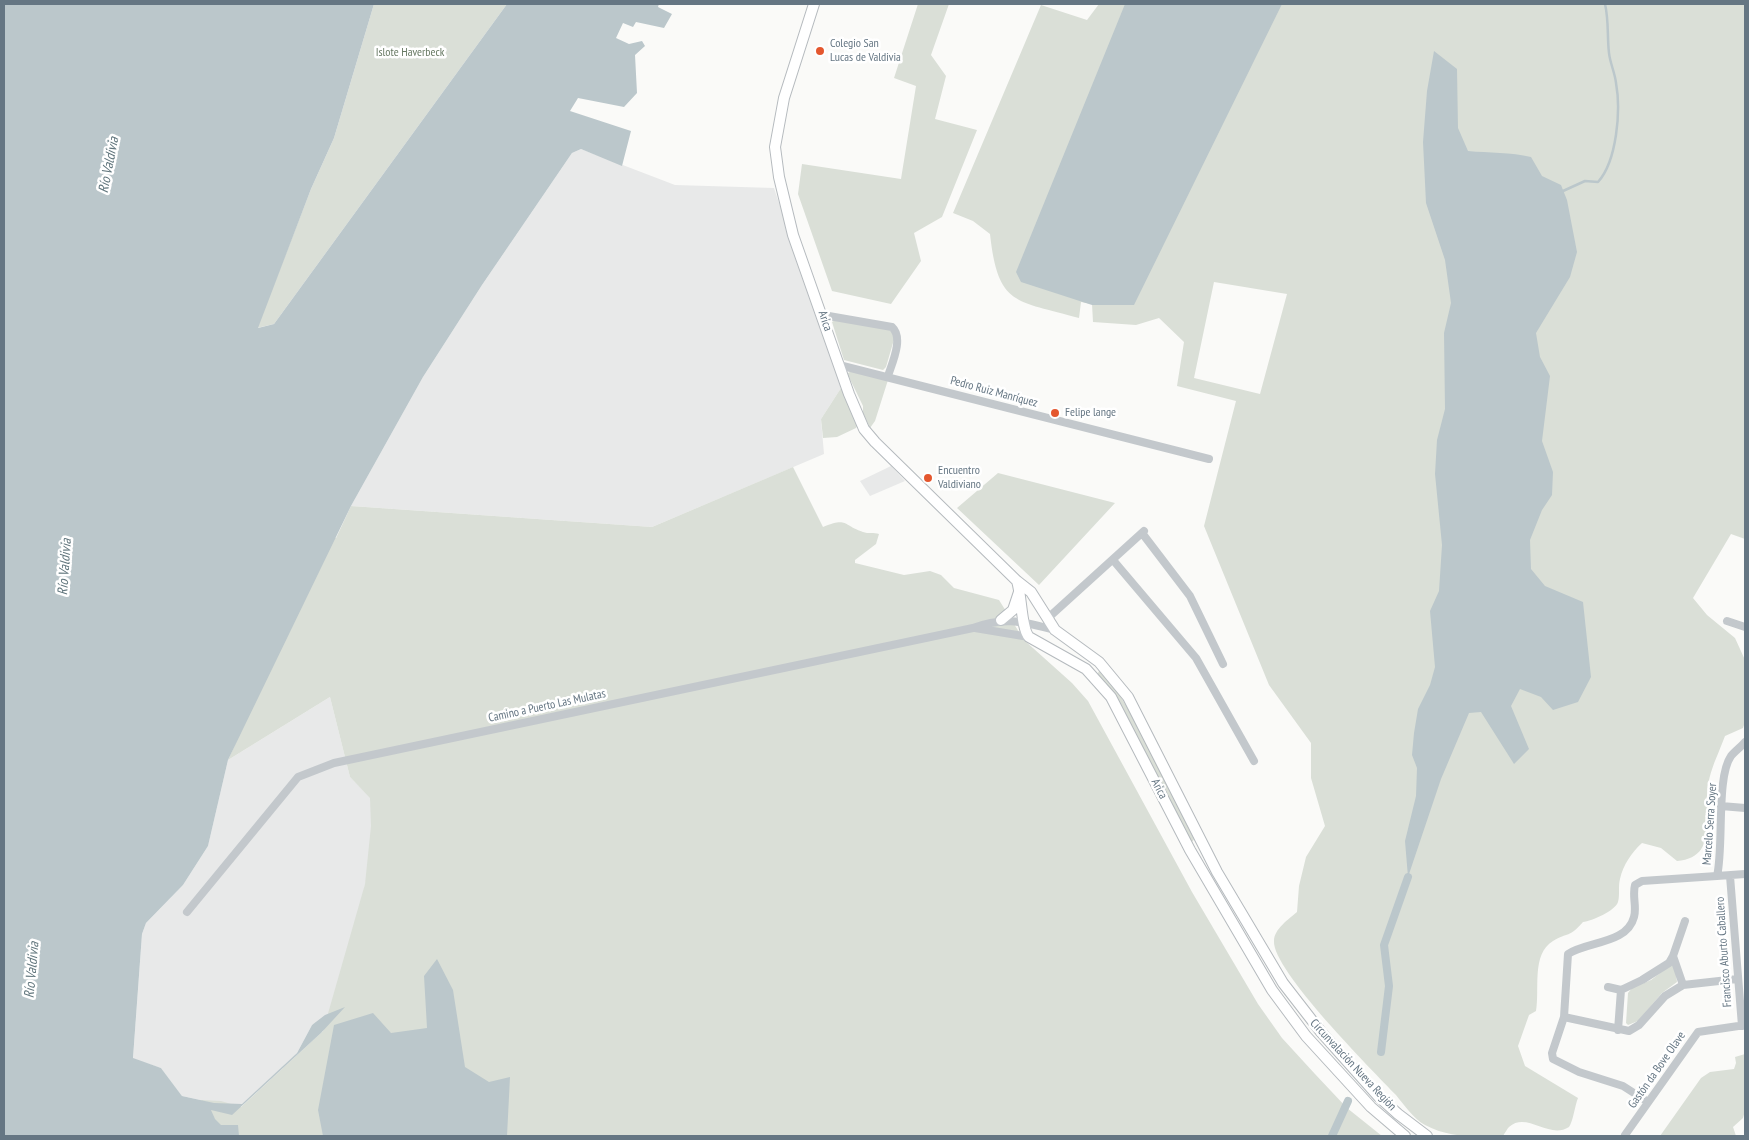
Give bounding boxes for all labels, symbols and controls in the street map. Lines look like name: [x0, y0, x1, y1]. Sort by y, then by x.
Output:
place label: Colegio San Lucas de Valdivia: [830, 37, 901, 65]
marker: Colegio San Lucas de Valdivia: [814, 45, 826, 57]
park label: Islote Haverbeck: [376, 46, 444, 60]
water label: Río Valdivia: [95, 136, 123, 194]
street label: Arica: [815, 309, 835, 333]
street label: Pedro Ruiz Manríquez: [949, 373, 1039, 411]
place label: Felipe lange: [1065, 406, 1116, 420]
marker: Felipe lange: [1049, 407, 1061, 419]
place label: Encuentro Valdiviano: [938, 464, 981, 492]
marker: Encuentro Valdiviano: [922, 472, 934, 484]
water label: Río Valdivia: [55, 538, 75, 596]
street label: Camino a Puerto Las Mulatas: [487, 687, 607, 725]
street label: Arica: [1148, 777, 1170, 801]
street label: Marcelo Serra Soyer: [1700, 782, 1720, 866]
street label: Francisco Aburto Caballero: [1713, 896, 1735, 1008]
water label: Río Valdivia: [21, 941, 43, 999]
street label: Circunvalación Nueva Región: [1307, 1016, 1399, 1114]
street label: Gastón da Bove Olave: [1625, 1029, 1689, 1111]

